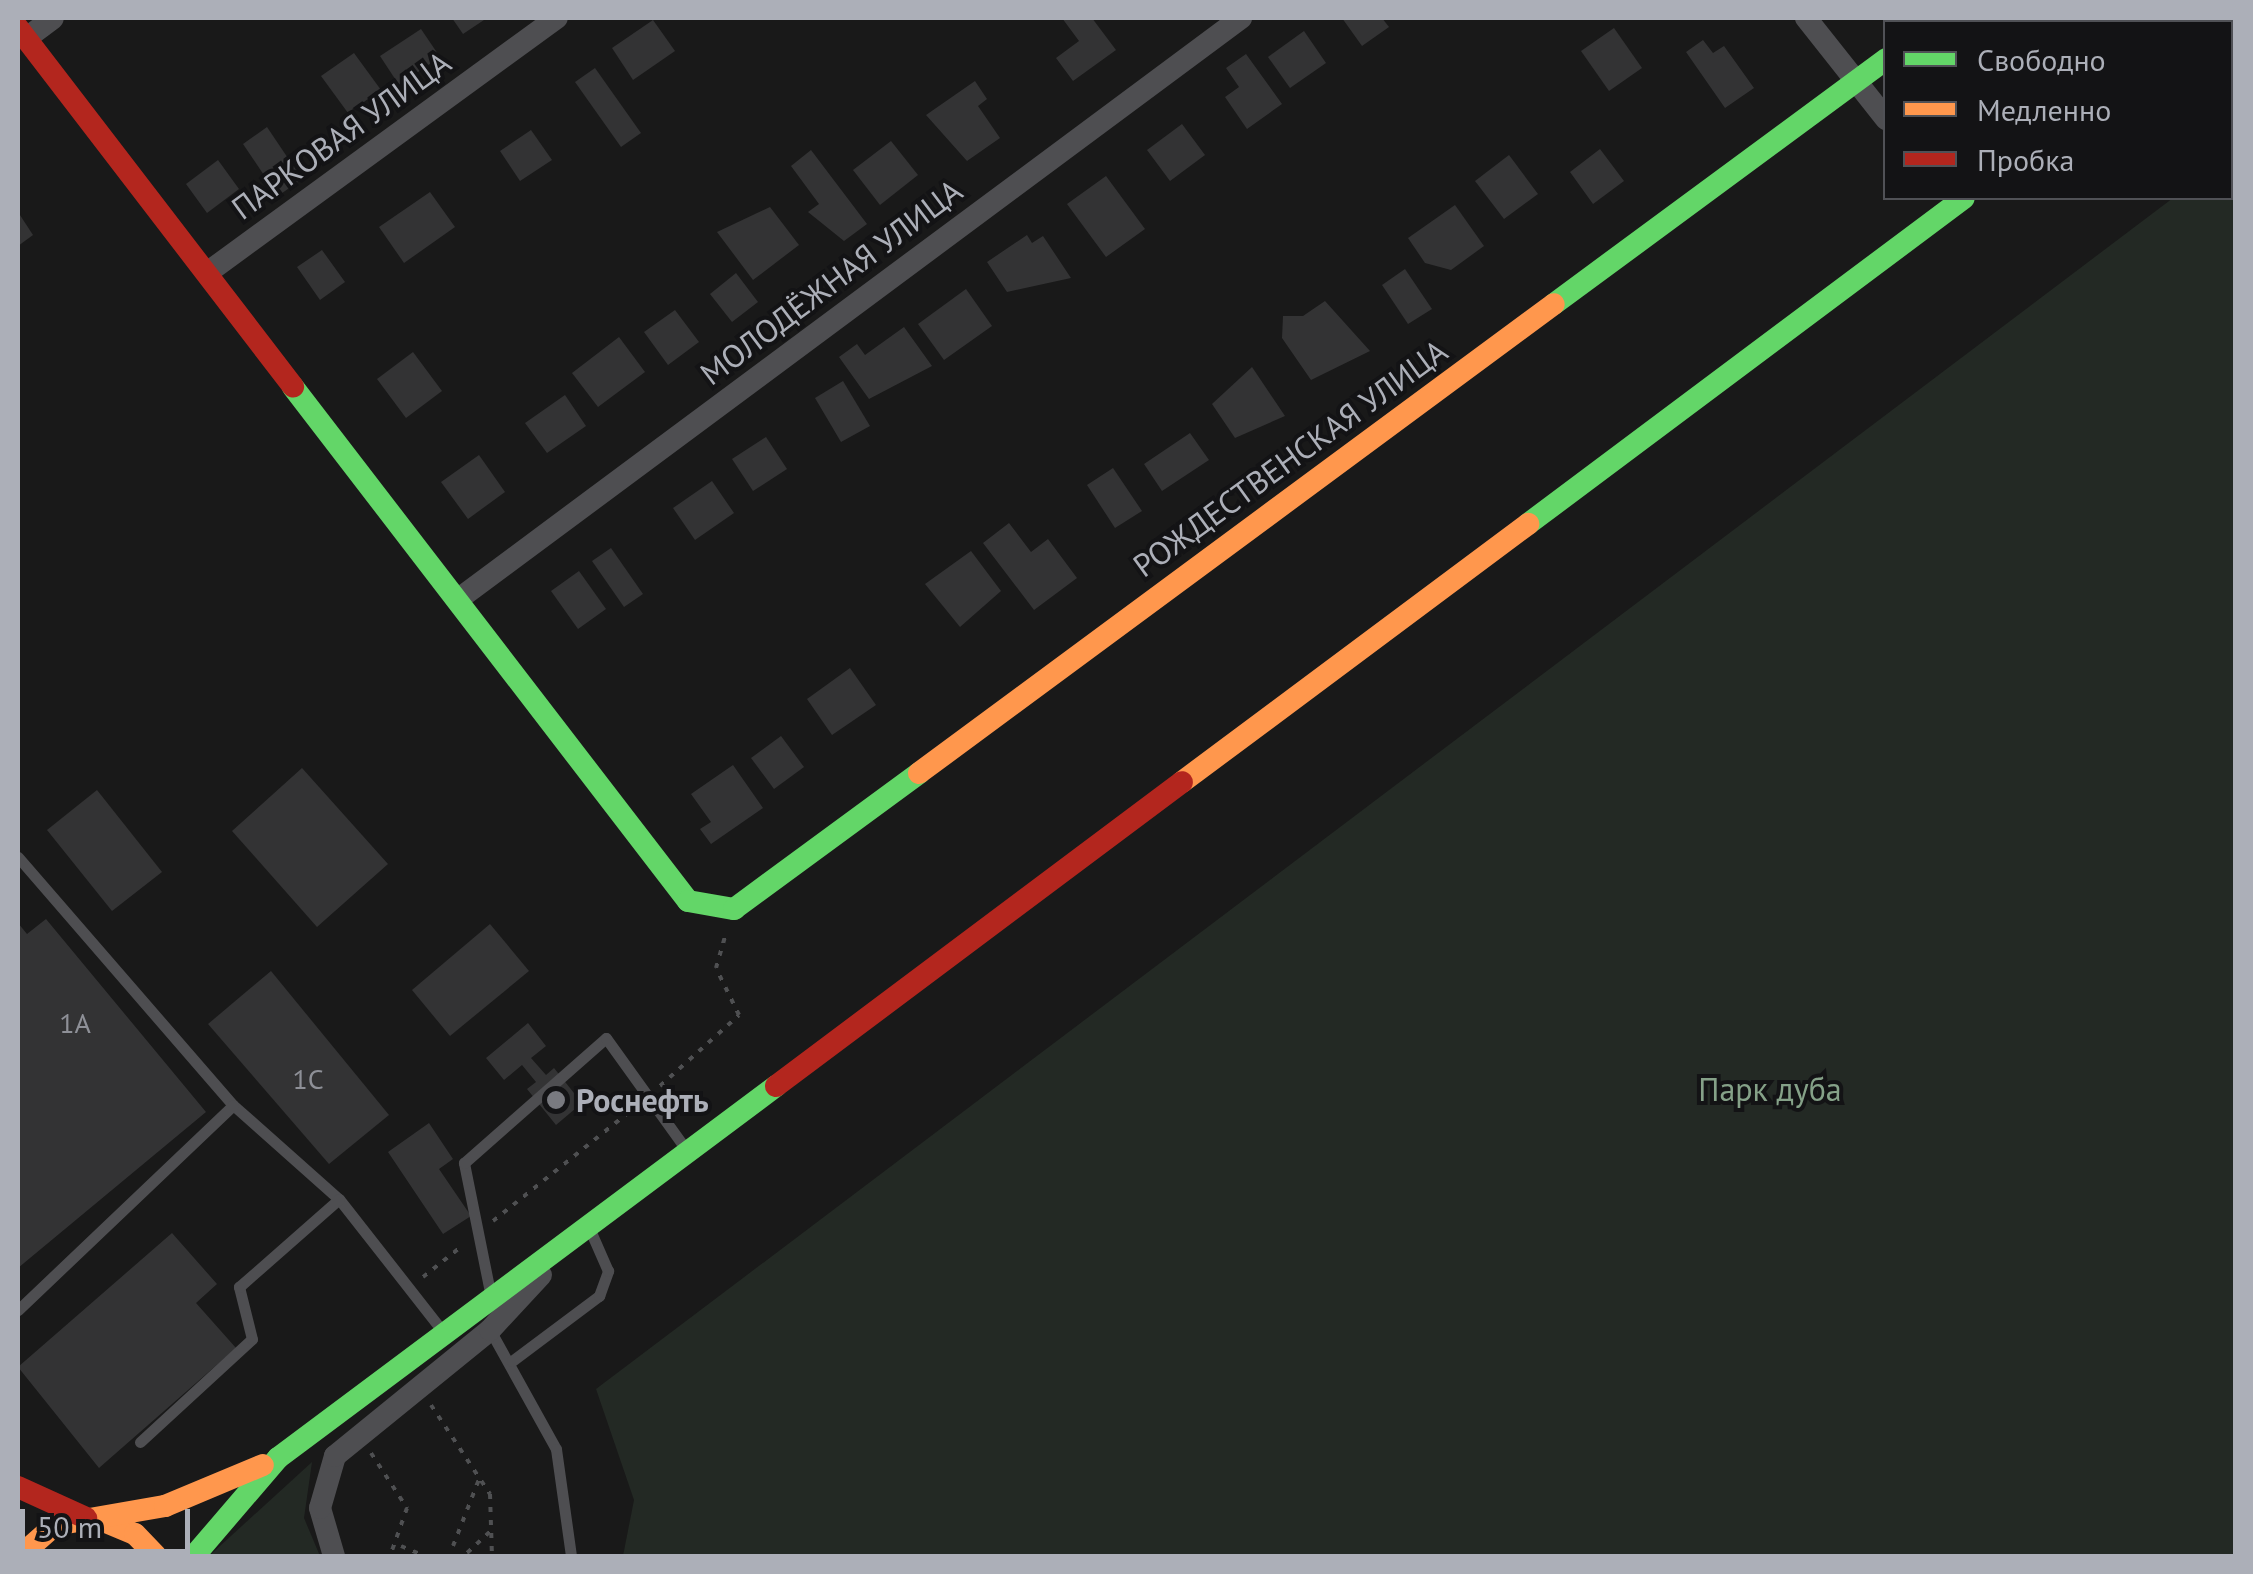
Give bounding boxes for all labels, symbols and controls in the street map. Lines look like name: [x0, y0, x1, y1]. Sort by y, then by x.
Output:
legend: [1883, 20, 2233, 200]
text: Свободно: [1977, 40, 2106, 79]
street label: ПАРКОВАЯ УЛИЦА: [224, 43, 458, 227]
text: Медленно: [1977, 90, 2111, 129]
text: Пробка: [1977, 140, 2074, 179]
street label: МОЛОДЁЖНАЯ УЛИЦА: [692, 171, 970, 393]
street label: РОЖДЕСТВЕНСКАЯ УЛИЦА: [1125, 331, 1455, 585]
house number: 1А: [59, 1006, 91, 1040]
house number: 1С: [292, 1062, 324, 1096]
park label: Парк дуба: [1698, 1070, 1842, 1108]
place label: Роснефть: [576, 1081, 709, 1119]
marker: Роснефть: [545, 1089, 567, 1111]
scale bar: [25, 1489, 195, 1551]
text: 50 m: [37, 1507, 102, 1546]

